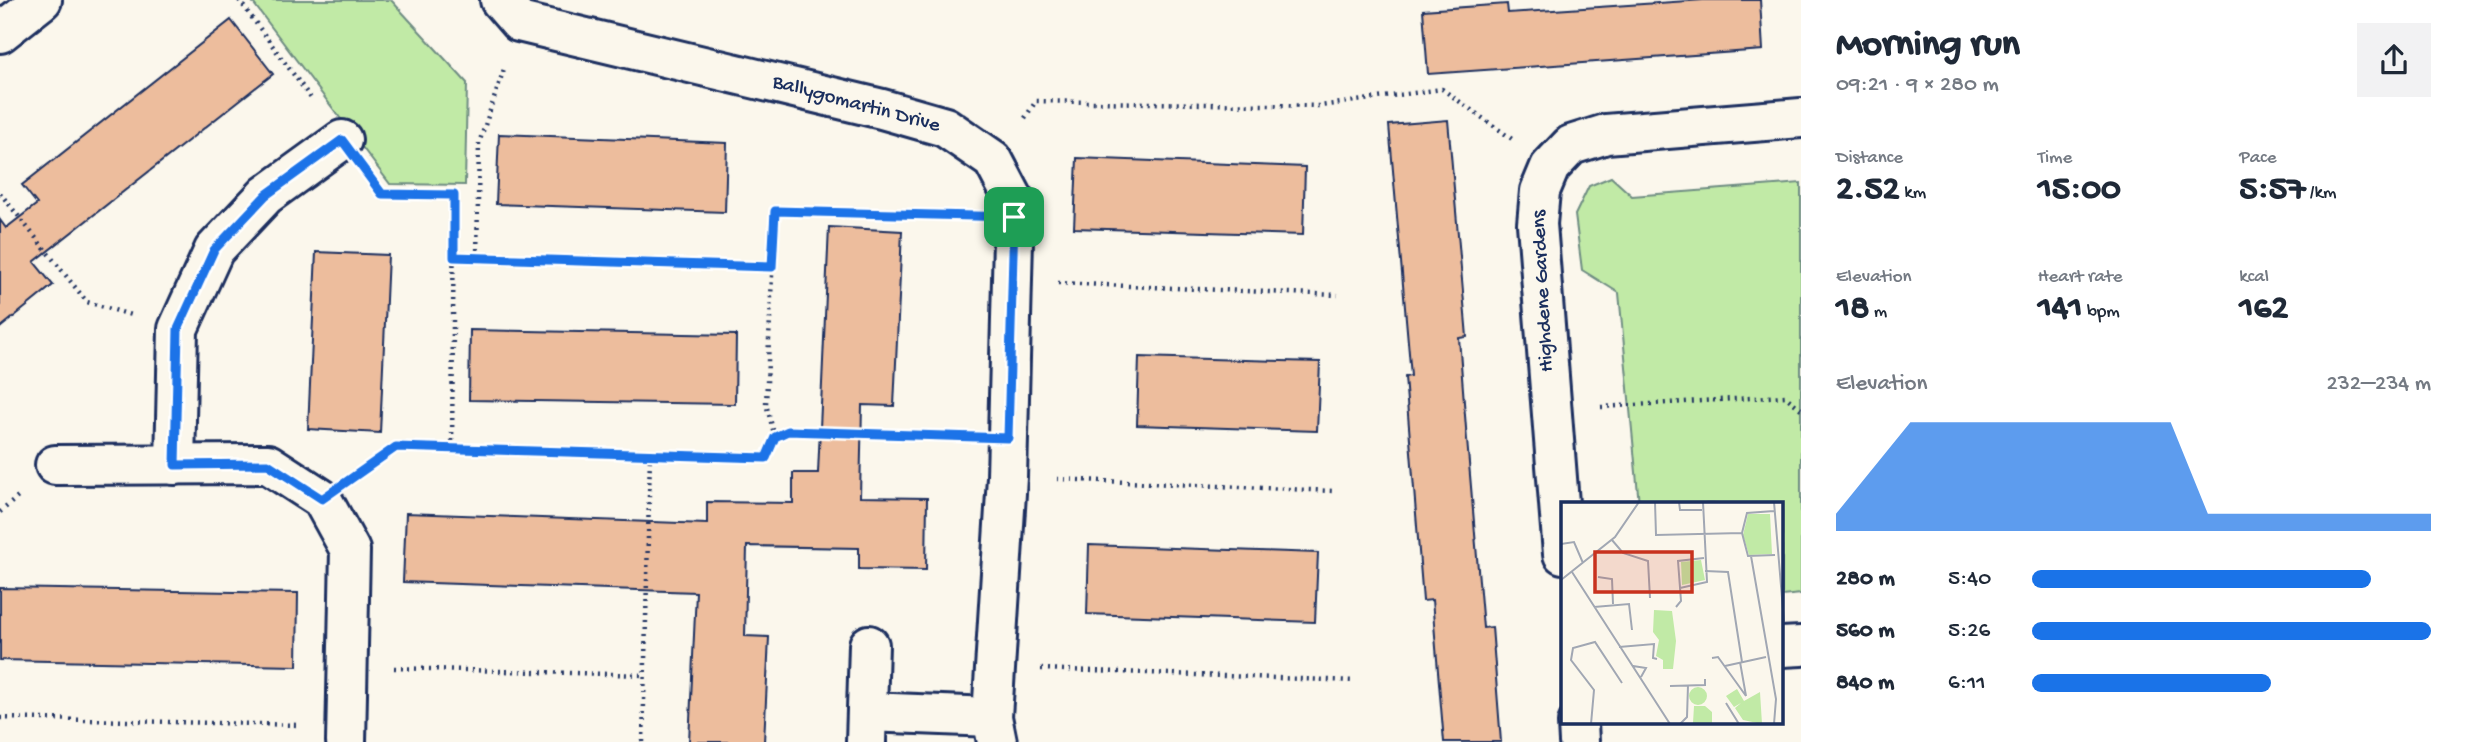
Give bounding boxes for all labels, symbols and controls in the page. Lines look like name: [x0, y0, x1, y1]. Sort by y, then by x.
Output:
button: share: [2357, 23, 2431, 97]
text: Morning run: [1836, 24, 2020, 68]
street label: Ballygomartin Drive: [768, 70, 944, 140]
text: 09:21 · 9 × 280 m: [1836, 72, 1999, 99]
text: Distance: [1836, 147, 1903, 170]
text: Time: [2038, 147, 2072, 170]
text: Pace: [2239, 147, 2277, 170]
text: 2.52: [1836, 170, 1900, 211]
text: 15:00: [2038, 170, 2121, 211]
text: 5:57: [2239, 170, 2305, 211]
text: km: [1900, 182, 1926, 205]
text: /km: [2305, 182, 2336, 205]
pin: [984, 187, 1044, 247]
icon: arrive: [995, 198, 1033, 236]
street label: Highdene Gardens: [1527, 208, 1561, 372]
text: Elevation: [1836, 266, 1912, 289]
text: Heart rate: [2038, 266, 2123, 289]
text: kcal: [2239, 266, 2269, 289]
text: 18: [1836, 289, 1869, 330]
text: 141: [2038, 289, 2082, 330]
text: 162: [2239, 289, 2288, 330]
text: m: [1869, 301, 1887, 324]
text: bpm: [2082, 301, 2120, 324]
text: Elevation: [1836, 371, 1927, 398]
text: 232–234 m: [2327, 371, 2431, 398]
inset map: [1561, 502, 1784, 724]
text: 280 m: [1836, 566, 1895, 593]
text: 5:40: [1948, 566, 1991, 593]
text: 560 m: [1836, 618, 1895, 645]
text: 5:26: [1948, 618, 1990, 645]
text: 840 m: [1836, 670, 1894, 697]
text: 6:11: [1948, 670, 1985, 697]

